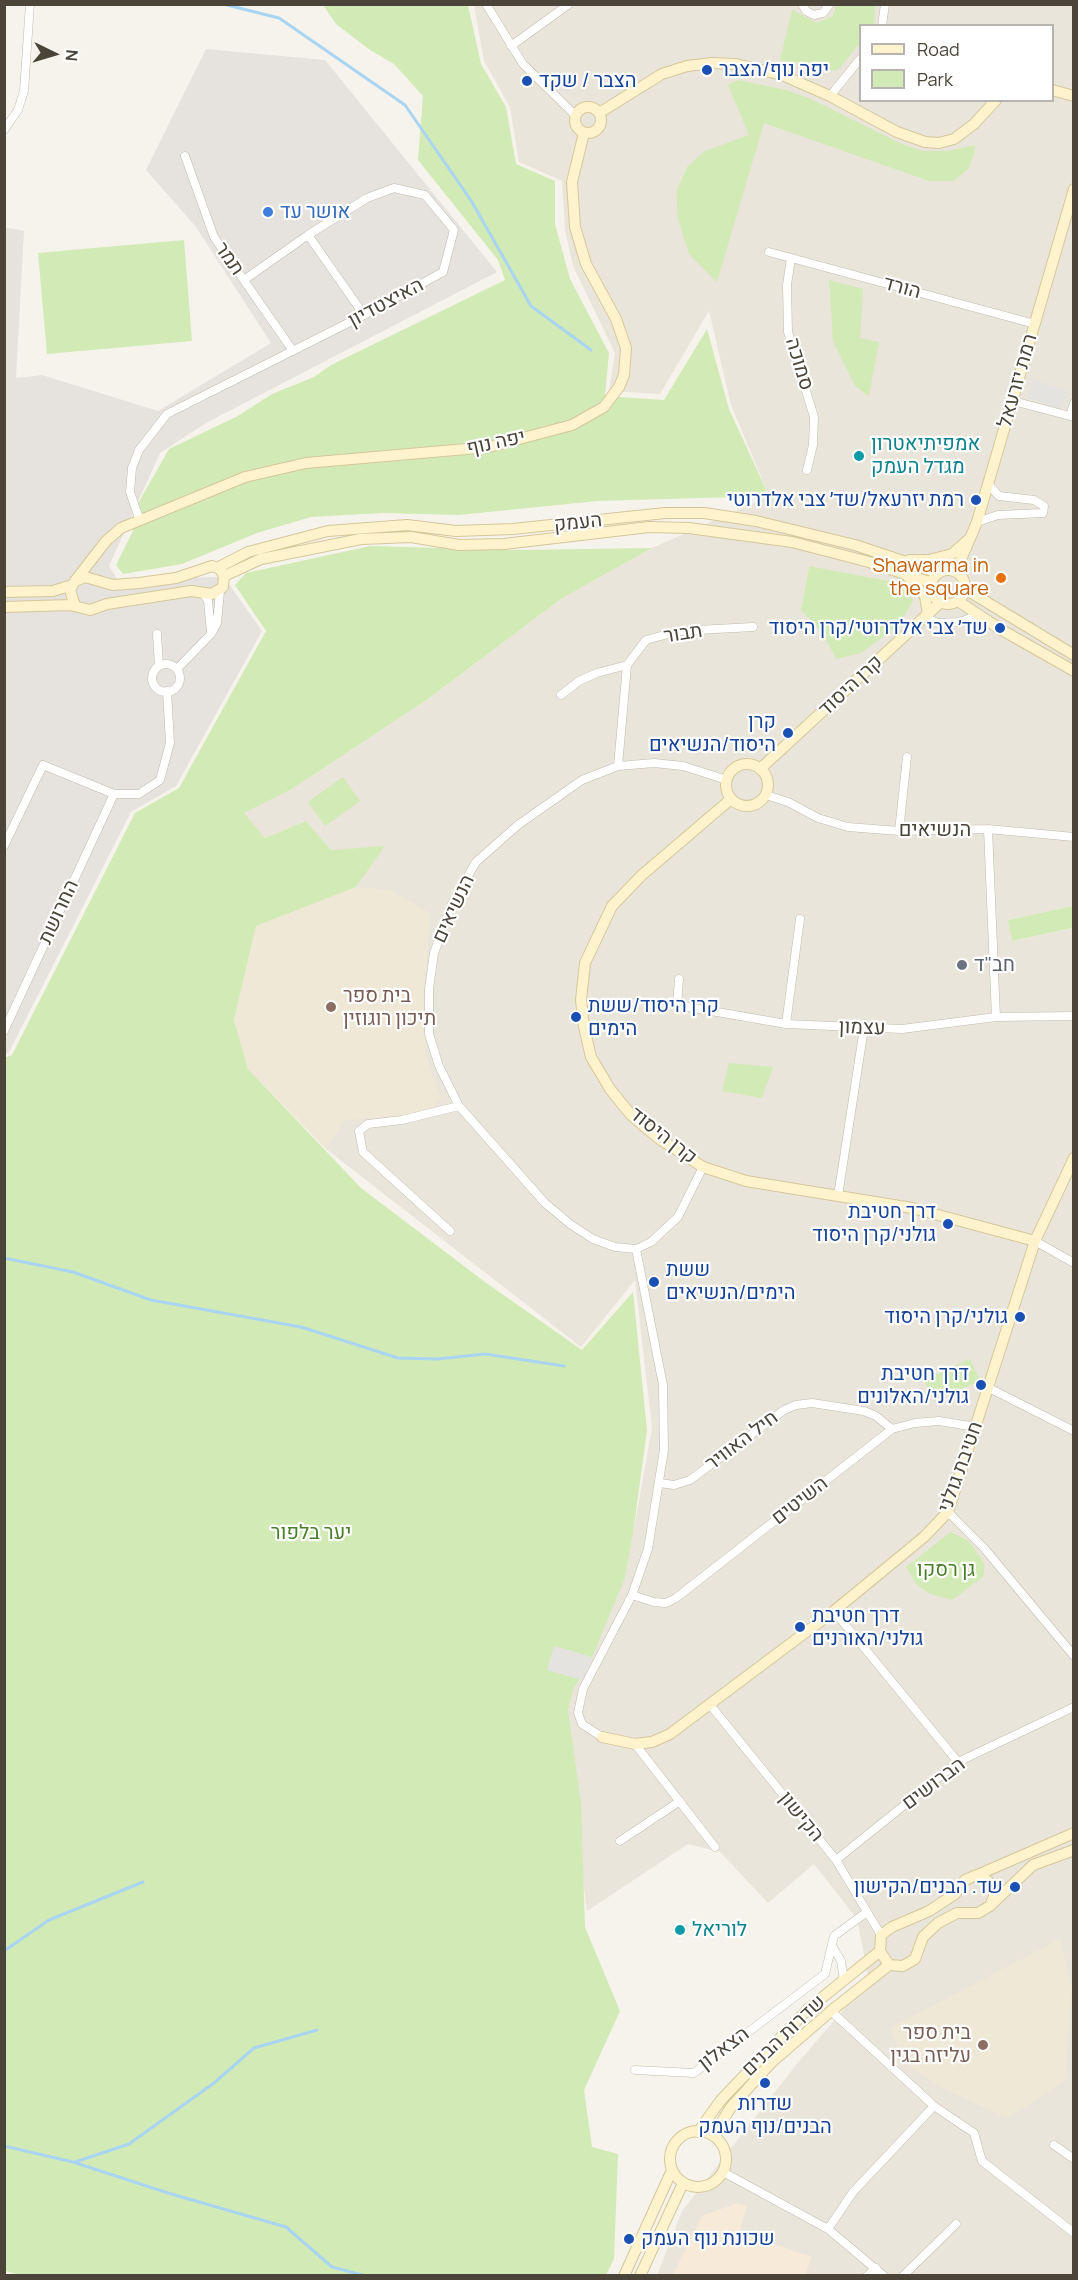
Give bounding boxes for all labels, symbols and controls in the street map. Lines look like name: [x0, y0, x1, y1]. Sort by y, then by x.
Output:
north arrow: [24, 24, 84, 84]
legend: [859, 24, 1054, 102]
text: Road: [917, 37, 960, 61]
text: N: [60, 49, 83, 62]
place label: יפה נוף/הצבר: [719, 58, 829, 82]
marker: יפה נוף/הצבר: [700, 63, 714, 77]
text: Park: [917, 67, 953, 91]
place label: הצבר / שקד: [539, 69, 637, 93]
marker: הצבר / שקד: [520, 74, 534, 88]
place label: אושר עד: [280, 200, 350, 224]
marker: אושר עד: [261, 205, 275, 219]
street label: תמר: [209, 238, 249, 280]
street label: הורד: [881, 272, 923, 304]
street label: האיצטדיון: [344, 273, 428, 333]
street label: רמת יזרעאל: [993, 331, 1043, 431]
street label: סמוכה: [780, 335, 818, 393]
street label: יפה נוף: [464, 425, 528, 461]
place label: אמפיתיאטרון מגדל העמק: [871, 432, 980, 479]
marker: אמפיתיאטרון מגדל העמק: [852, 449, 866, 463]
place label: רמת יזרעאל/שד׳ צבי אלדרוטי: [727, 488, 964, 512]
marker: רמת יזרעאל/שד׳ צבי אלדרוטי: [969, 493, 983, 507]
street label: העמק: [553, 509, 603, 537]
place label: Shawarma in the square: [872, 554, 989, 601]
marker: Shawarma in the square: [994, 571, 1008, 585]
place label: שד׳ צבי אלדרוטי/קרן היסוד: [769, 616, 988, 640]
street label: תבור: [662, 619, 704, 649]
marker: שד׳ צבי אלדרוטי/קרן היסוד: [993, 621, 1007, 635]
street label: קרן היסוד: [814, 650, 888, 722]
place label: קרן היסוד/הנשיאים: [649, 710, 776, 757]
marker: קרן היסוד/הנשיאים: [781, 726, 795, 740]
street label: הנשיאים: [899, 818, 971, 842]
street label: הנשיאים: [428, 871, 480, 947]
street label: החרושת: [34, 876, 84, 948]
place label: חב"ד: [974, 953, 1015, 977]
marker: חב"ד: [955, 958, 969, 972]
place label: בית ספר תיכון רוגוזין: [343, 984, 436, 1031]
place label: קרן היסוד/ששת הימים: [588, 994, 719, 1041]
marker: בית ספר תיכון רוגוזין: [324, 1000, 338, 1014]
marker: קרן היסוד/ששת הימים: [569, 1010, 583, 1024]
street label: עצמון: [838, 1015, 886, 1041]
street label: קרן היסוד: [625, 1102, 701, 1170]
place label: דרך חטיבת גולני/קרן היסוד: [812, 1200, 936, 1247]
marker: דרך חטיבת גולני/קרן היסוד: [941, 1217, 955, 1231]
place label: ששת הימים/הנשיאים: [666, 1258, 795, 1305]
marker: ששת הימים/הנשיאים: [647, 1275, 661, 1289]
place label: גולני/קרן היסוד: [884, 1305, 1008, 1329]
marker: גולני/קרן היסוד: [1013, 1310, 1027, 1324]
place label: דרך חטיבת גולני/האלונים: [857, 1362, 969, 1409]
marker: דרך חטיבת גולני/האלונים: [974, 1378, 988, 1392]
street label: חיל האוויר: [701, 1406, 783, 1476]
street label: חטיבת גולני: [934, 1418, 988, 1516]
street label: השיטים: [767, 1472, 833, 1530]
park label: יער בלפור: [271, 1521, 351, 1545]
park label: גן רסקו: [917, 1558, 975, 1582]
place label: דרך חטיבת גולני/האורנים: [812, 1604, 923, 1651]
marker: דרך חטיבת גולני/האורנים: [793, 1620, 807, 1634]
street label: הברושים: [898, 1753, 970, 1815]
street label: הקישון: [774, 1787, 828, 1847]
place label: שד. הבנים/הקישון: [854, 1875, 1003, 1899]
marker: שד. הבנים/הקישון: [1008, 1880, 1022, 1894]
place label: לוריאל: [692, 1918, 747, 1942]
marker: לוריאל: [673, 1923, 687, 1937]
street label: שדרות הבנים: [737, 1990, 831, 2082]
place label: בית ספר עליזה בגין: [890, 2021, 971, 2068]
street label: הצאלון: [694, 2022, 754, 2076]
marker: בית ספר עליזה בגין: [976, 2038, 990, 2052]
marker: שדרות הבנים/נוף העמק: [758, 2076, 772, 2090]
place label: שדרות הבנים/נוף העמק: [698, 2092, 832, 2139]
place label: שכונת נוף העמק: [641, 2227, 775, 2251]
marker: שכונת נוף העמק: [622, 2232, 636, 2246]

